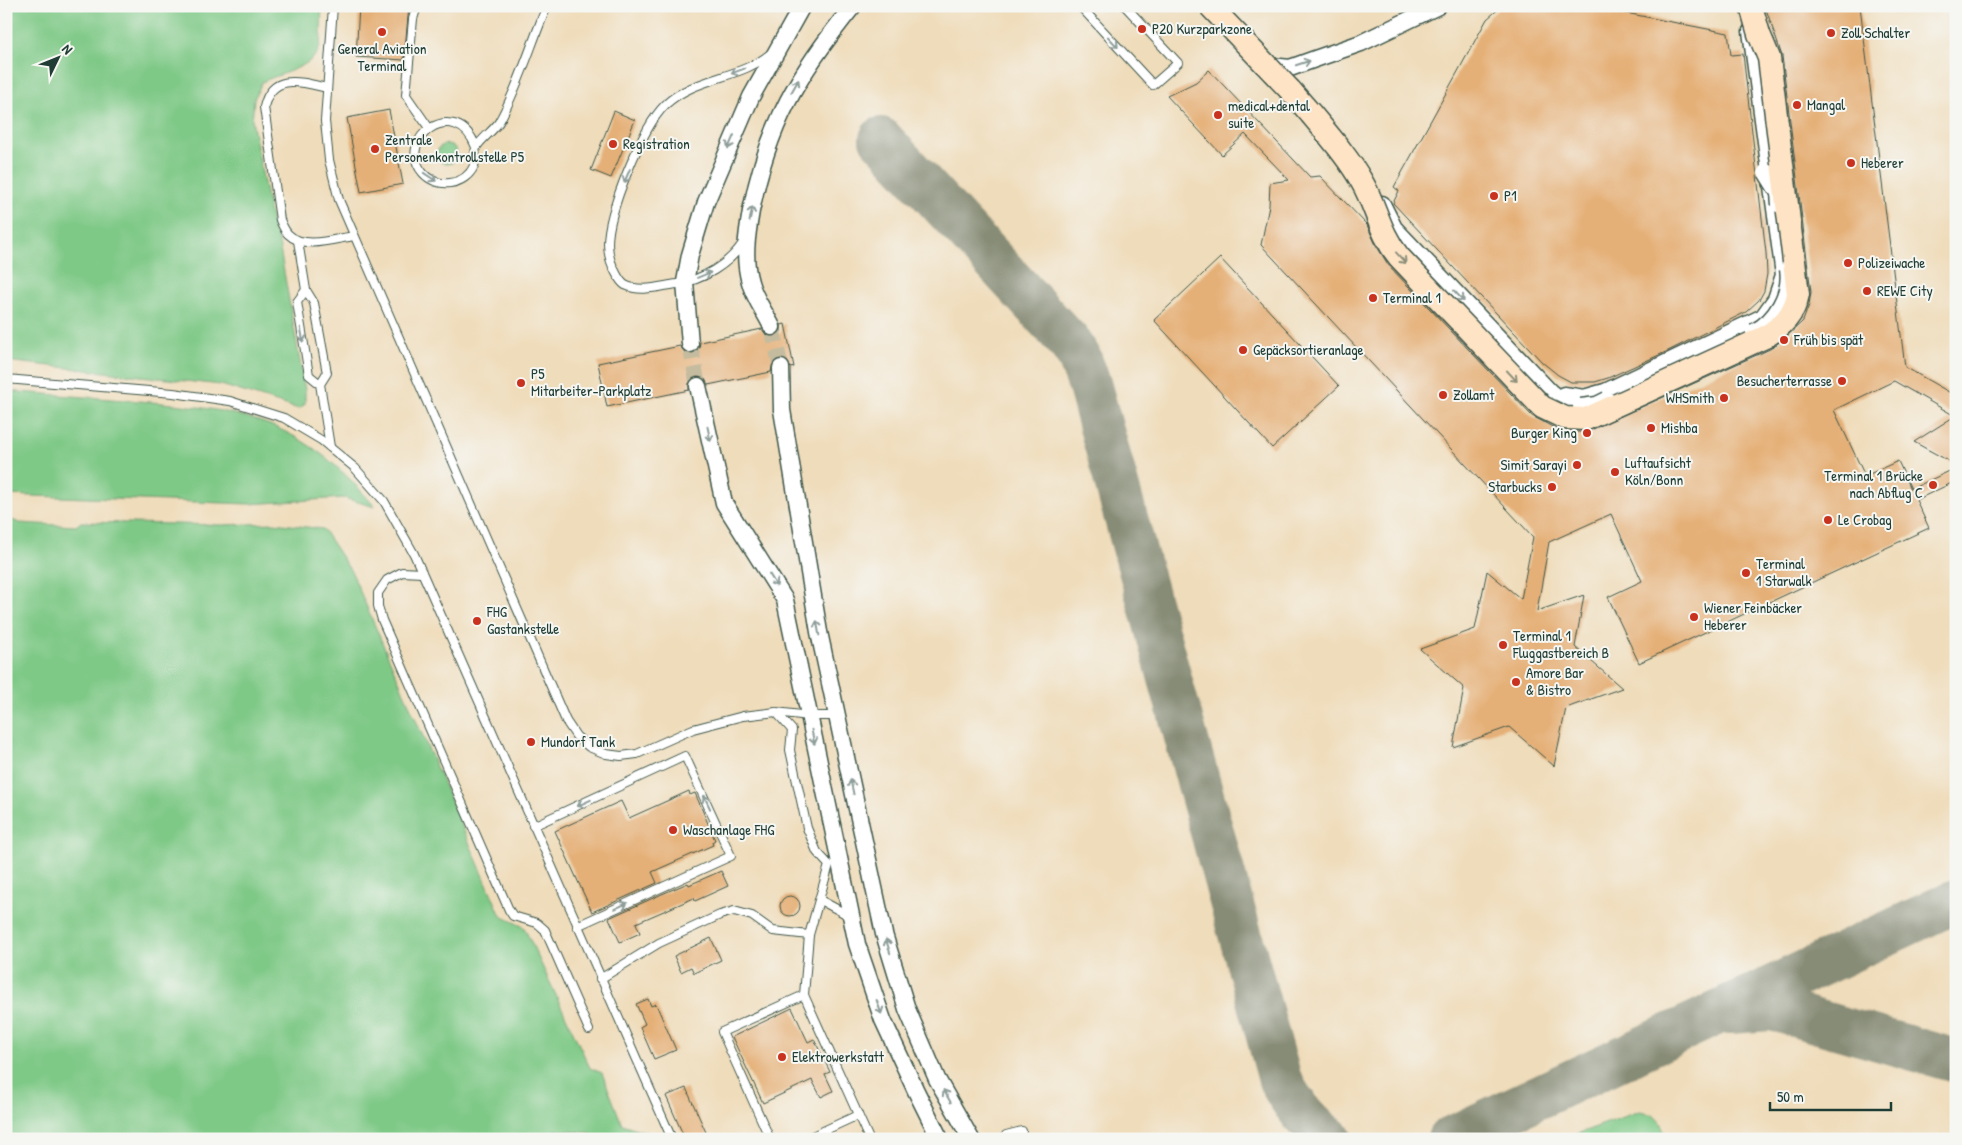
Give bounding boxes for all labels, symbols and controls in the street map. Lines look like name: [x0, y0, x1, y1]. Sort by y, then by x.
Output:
place label: P20 Kurzparkzone: [1152, 18, 1252, 39]
place label: Zoll Schalter: [1841, 22, 1911, 43]
marker: P20 Kurzparkzone: [1136, 23, 1148, 35]
marker: General Aviation Terminal: [376, 26, 388, 38]
marker: Zoll Schalter: [1825, 27, 1837, 39]
north arrow: [32, 32, 82, 82]
one-way arrow: [1107, 36, 1119, 49]
place label: General Aviation Terminal: [338, 38, 427, 76]
text: N: [58, 40, 78, 58]
one-way arrow: [1294, 58, 1310, 68]
one-way arrow: [731, 67, 746, 76]
one-way arrow: [791, 79, 801, 94]
place label: Mangal: [1807, 94, 1845, 115]
place label: medical+dental suite: [1228, 95, 1310, 133]
marker: Mangal: [1791, 99, 1803, 111]
marker: medical+dental suite: [1212, 109, 1224, 121]
place label: Zentrale Personenkontrollstelle P5: [385, 129, 525, 167]
place label: Registration: [623, 133, 690, 154]
one-way arrow: [726, 134, 736, 149]
marker: Registration: [607, 138, 619, 150]
marker: Zentrale Personenkontrollstelle P5: [369, 143, 381, 155]
place label: Heberer: [1861, 152, 1904, 173]
marker: Heberer: [1845, 157, 1857, 169]
one-way arrow: [622, 168, 631, 184]
one-way arrow: [423, 172, 437, 182]
place label: P1: [1504, 185, 1517, 206]
marker: P1: [1488, 190, 1500, 202]
one-way arrow: [746, 206, 756, 222]
one-way arrow: [1395, 252, 1406, 265]
place label: Polizeiwache: [1858, 252, 1925, 273]
marker: Polizeiwache: [1842, 257, 1854, 269]
one-way arrow: [696, 269, 711, 279]
place label: REWE City: [1877, 280, 1933, 301]
marker: REWE City: [1861, 285, 1873, 297]
place label: Terminal 1: [1383, 287, 1441, 308]
one-way arrow: [1453, 289, 1465, 302]
marker: Terminal 1: [1367, 292, 1379, 304]
one-way arrow: [298, 327, 308, 343]
place label: Früh bis spät: [1793, 329, 1864, 350]
marker: Früh bis spät: [1778, 334, 1790, 346]
place label: Gepäcksortieranlage: [1253, 339, 1364, 360]
marker: Gepäcksortieranlage: [1237, 344, 1249, 356]
place label: P5 Mitarbeiter-Parkplatz: [531, 363, 652, 401]
one-way arrow: [1506, 370, 1518, 383]
place label: Besucherterrasse: [1737, 370, 1832, 391]
marker: Besucherterrasse: [1836, 375, 1848, 387]
marker: P5 Mitarbeiter-Parkplatz: [515, 377, 527, 389]
place label: Zollamt: [1453, 384, 1495, 405]
place label: WHSmith: [1666, 387, 1714, 408]
marker: Zollamt: [1437, 389, 1449, 401]
marker: WHSmith: [1718, 392, 1730, 404]
place label: Mishba: [1661, 417, 1698, 438]
place label: Burger King: [1511, 422, 1577, 443]
marker: Mishba: [1645, 422, 1657, 434]
one-way arrow: [705, 425, 714, 441]
marker: Burger King: [1581, 427, 1593, 439]
place label: Luftaufsicht Köln/Bonn: [1625, 452, 1692, 490]
place label: Simit Sarayi: [1500, 454, 1567, 475]
marker: Simit Sarayi: [1571, 459, 1583, 471]
place label: Terminal 1 Brücke nach Abflug C: [1824, 465, 1923, 503]
marker: Luftaufsicht Köln/Bonn: [1609, 466, 1621, 478]
place label: Starbucks: [1488, 476, 1542, 497]
marker: Terminal 1 Brücke nach Abflug C: [1927, 479, 1939, 491]
marker: Starbucks: [1546, 481, 1558, 493]
place label: Le Crobag: [1838, 509, 1892, 530]
marker: Le Crobag: [1822, 514, 1834, 526]
place label: Terminal 1 Starwalk: [1756, 553, 1812, 591]
marker: Terminal 1 Starwalk: [1740, 567, 1752, 579]
one-way arrow: [768, 573, 778, 587]
place label: Wiener Feinbäcker Heberer: [1704, 597, 1802, 635]
place label: FHG Gastankstelle: [486, 601, 559, 639]
marker: Wiener Feinbäcker Heberer: [1688, 611, 1700, 623]
marker: FHG Gastankstelle: [471, 615, 483, 627]
one-way arrow: [813, 621, 823, 637]
place label: Terminal 1 Fluggastbereich B: [1512, 625, 1609, 663]
marker: Terminal 1 Fluggastbereich B: [1497, 639, 1509, 651]
place label: Amore Bar & Bistro: [1526, 662, 1584, 700]
marker: Amore Bar & Bistro: [1510, 676, 1522, 688]
one-way arrow: [809, 728, 818, 744]
place label: Mundorf Tank: [541, 731, 615, 752]
marker: Mundorf Tank: [525, 736, 537, 748]
one-way arrow: [847, 780, 856, 796]
one-way arrow: [701, 795, 711, 810]
one-way arrow: [577, 798, 592, 808]
place label: Waschanlage FHG: [683, 819, 775, 840]
marker: Waschanlage FHG: [667, 824, 679, 836]
one-way arrow: [613, 901, 628, 910]
one-way arrow: [882, 938, 892, 954]
one-way arrow: [874, 999, 884, 1015]
place label: Elektrowerkstatt: [792, 1046, 885, 1067]
marker: Elektrowerkstatt: [776, 1051, 788, 1063]
scale bar: [1770, 1080, 1891, 1112]
text: 50 m: [1777, 1086, 1804, 1107]
one-way arrow: [942, 1089, 952, 1104]

